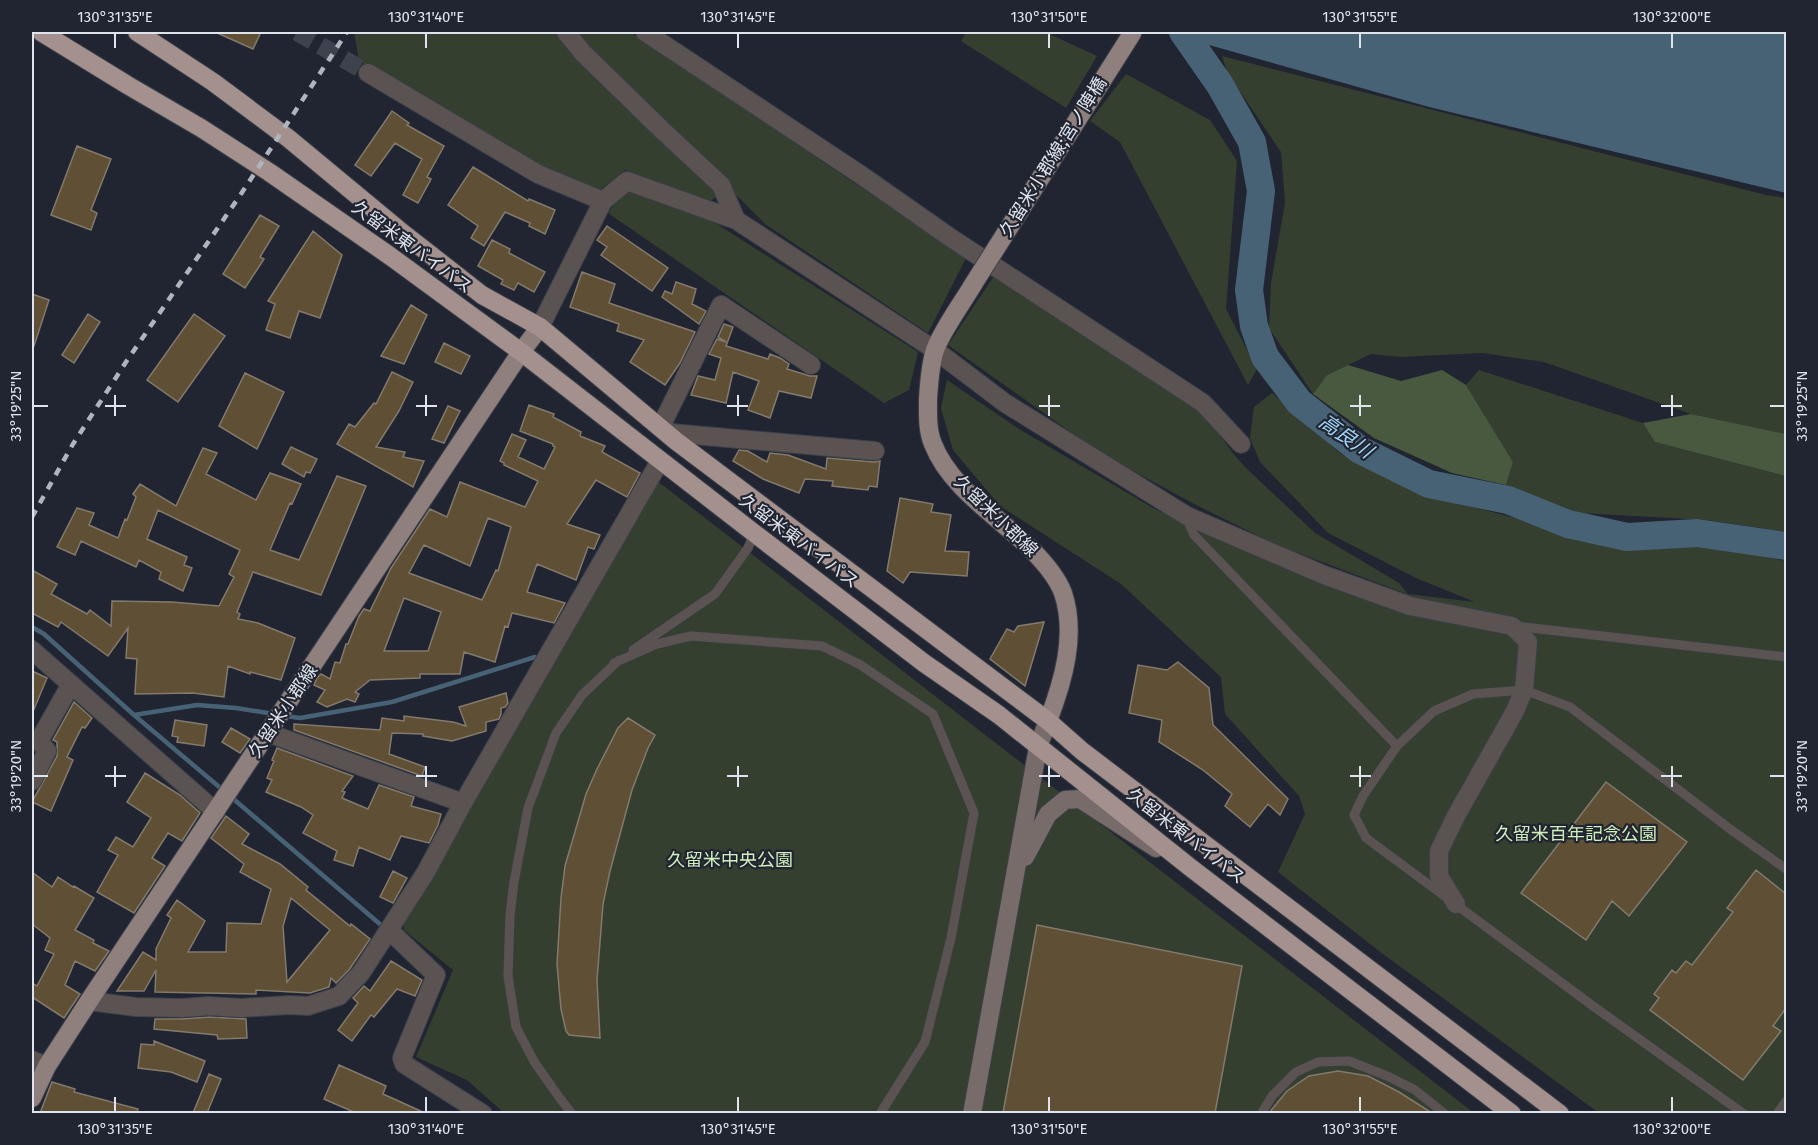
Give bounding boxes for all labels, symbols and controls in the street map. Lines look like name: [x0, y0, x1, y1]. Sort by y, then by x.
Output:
text: 130°31'35"E: [77, 8, 153, 26]
text: 130°31'40"E: [388, 8, 464, 26]
text: 130°31'45"E: [700, 8, 776, 26]
text: 130°31'50"E: [1011, 8, 1087, 26]
text: 130°31'55"E: [1322, 8, 1398, 26]
text: 130°32'00"E: [1633, 8, 1711, 26]
street label: 久留米小郡線;宮ノ陣橋: [995, 73, 1111, 241]
street label: 久留米東バイパス: [347, 196, 477, 298]
text: 33°19'25"N: [7, 370, 25, 442]
text: 33°19'25"N: [1793, 370, 1811, 442]
water label: 高良川: [1315, 409, 1379, 464]
street label: 久留米小郡線: [950, 471, 1042, 561]
street label: 久留米東バイパス: [735, 489, 863, 593]
street label: 久留米小郡線: [244, 660, 322, 762]
text: 33°19'20"N: [7, 740, 25, 812]
text: 33°19'20"N: [1793, 740, 1811, 812]
street label: 久留米東バイパス: [1123, 783, 1249, 889]
park label: 久留米百年記念公園: [1495, 823, 1657, 845]
park label: 久留米中央公園: [667, 849, 793, 871]
text: 130°31'35"E: [77, 1120, 153, 1138]
text: 130°31'40"E: [388, 1120, 464, 1138]
text: 130°31'45"E: [700, 1120, 776, 1138]
text: 130°31'50"E: [1011, 1120, 1087, 1138]
text: 130°31'55"E: [1322, 1120, 1398, 1138]
text: 130°32'00"E: [1633, 1120, 1711, 1138]

